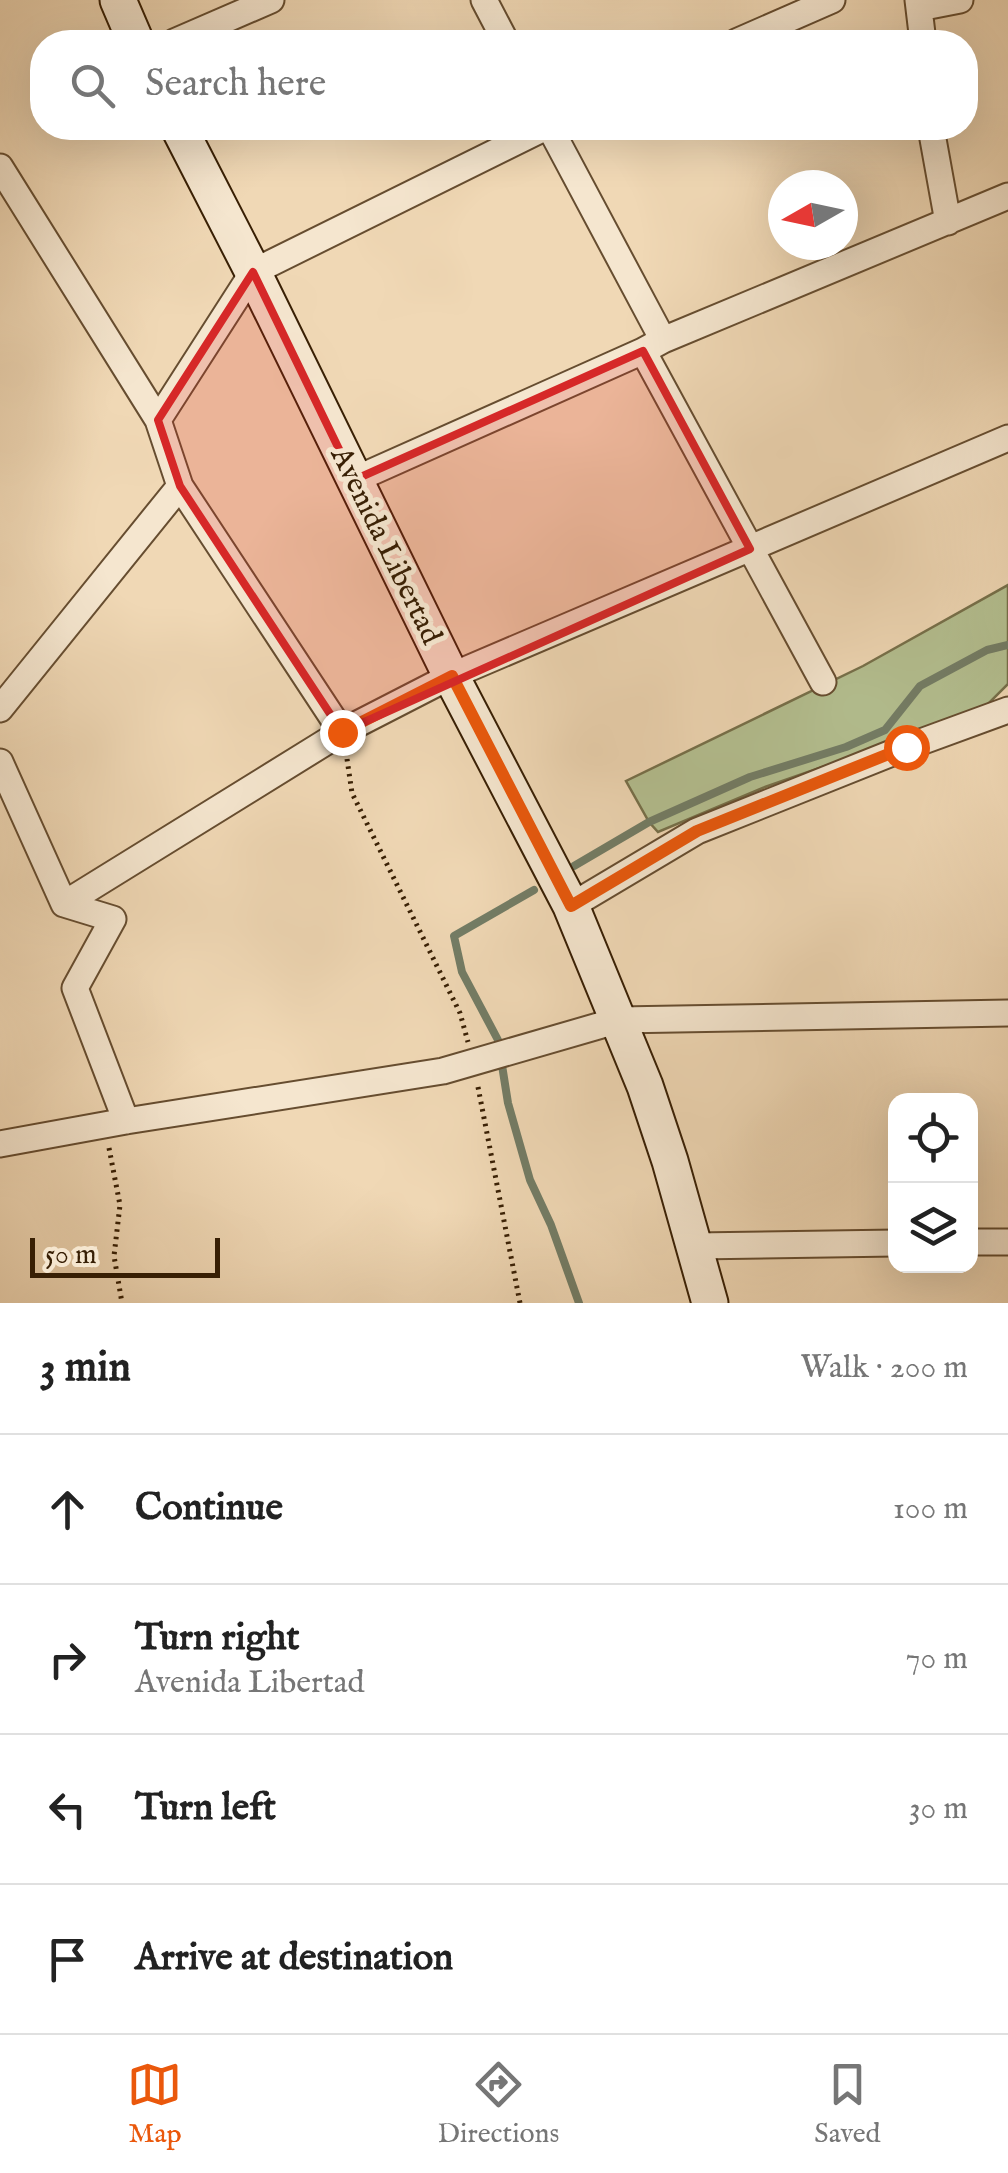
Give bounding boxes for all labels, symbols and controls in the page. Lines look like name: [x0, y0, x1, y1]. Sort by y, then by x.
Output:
search box: [30, 30, 978, 140]
icon: search: [65, 58, 120, 113]
text: Search here: [145, 61, 326, 109]
north arrow: [768, 170, 858, 260]
street label: Avenida Libertad: [321, 440, 450, 652]
route end: [320, 710, 366, 756]
route start: [884, 725, 930, 771]
map controls: [888, 1093, 978, 1273]
button: locate: [888, 1093, 978, 1183]
button: layers: [888, 1183, 978, 1273]
scale bar: [30, 1233, 220, 1278]
text: 50 m: [45, 1238, 97, 1273]
text: 3 min: [40, 1342, 131, 1395]
text: Walk · 200 m: [801, 1348, 968, 1389]
icon: ahead: [40, 1482, 95, 1537]
text: Continue: [135, 1485, 283, 1533]
text: 100 m: [893, 1489, 968, 1530]
text: Turn right: [135, 1615, 299, 1663]
icon: right: [40, 1632, 95, 1687]
text: 70 m: [906, 1639, 968, 1680]
text: Avenida Libertad: [135, 1663, 365, 1704]
icon: left: [40, 1782, 95, 1837]
text: Turn left: [135, 1785, 276, 1833]
text: 30 m: [909, 1789, 968, 1830]
icon: arrive: [40, 1932, 95, 1987]
text: Arrive at destination: [135, 1935, 453, 1983]
tab: Map: [127, 2057, 182, 2152]
tab: Directions: [437, 2057, 559, 2152]
tab: Saved: [814, 2057, 881, 2152]

